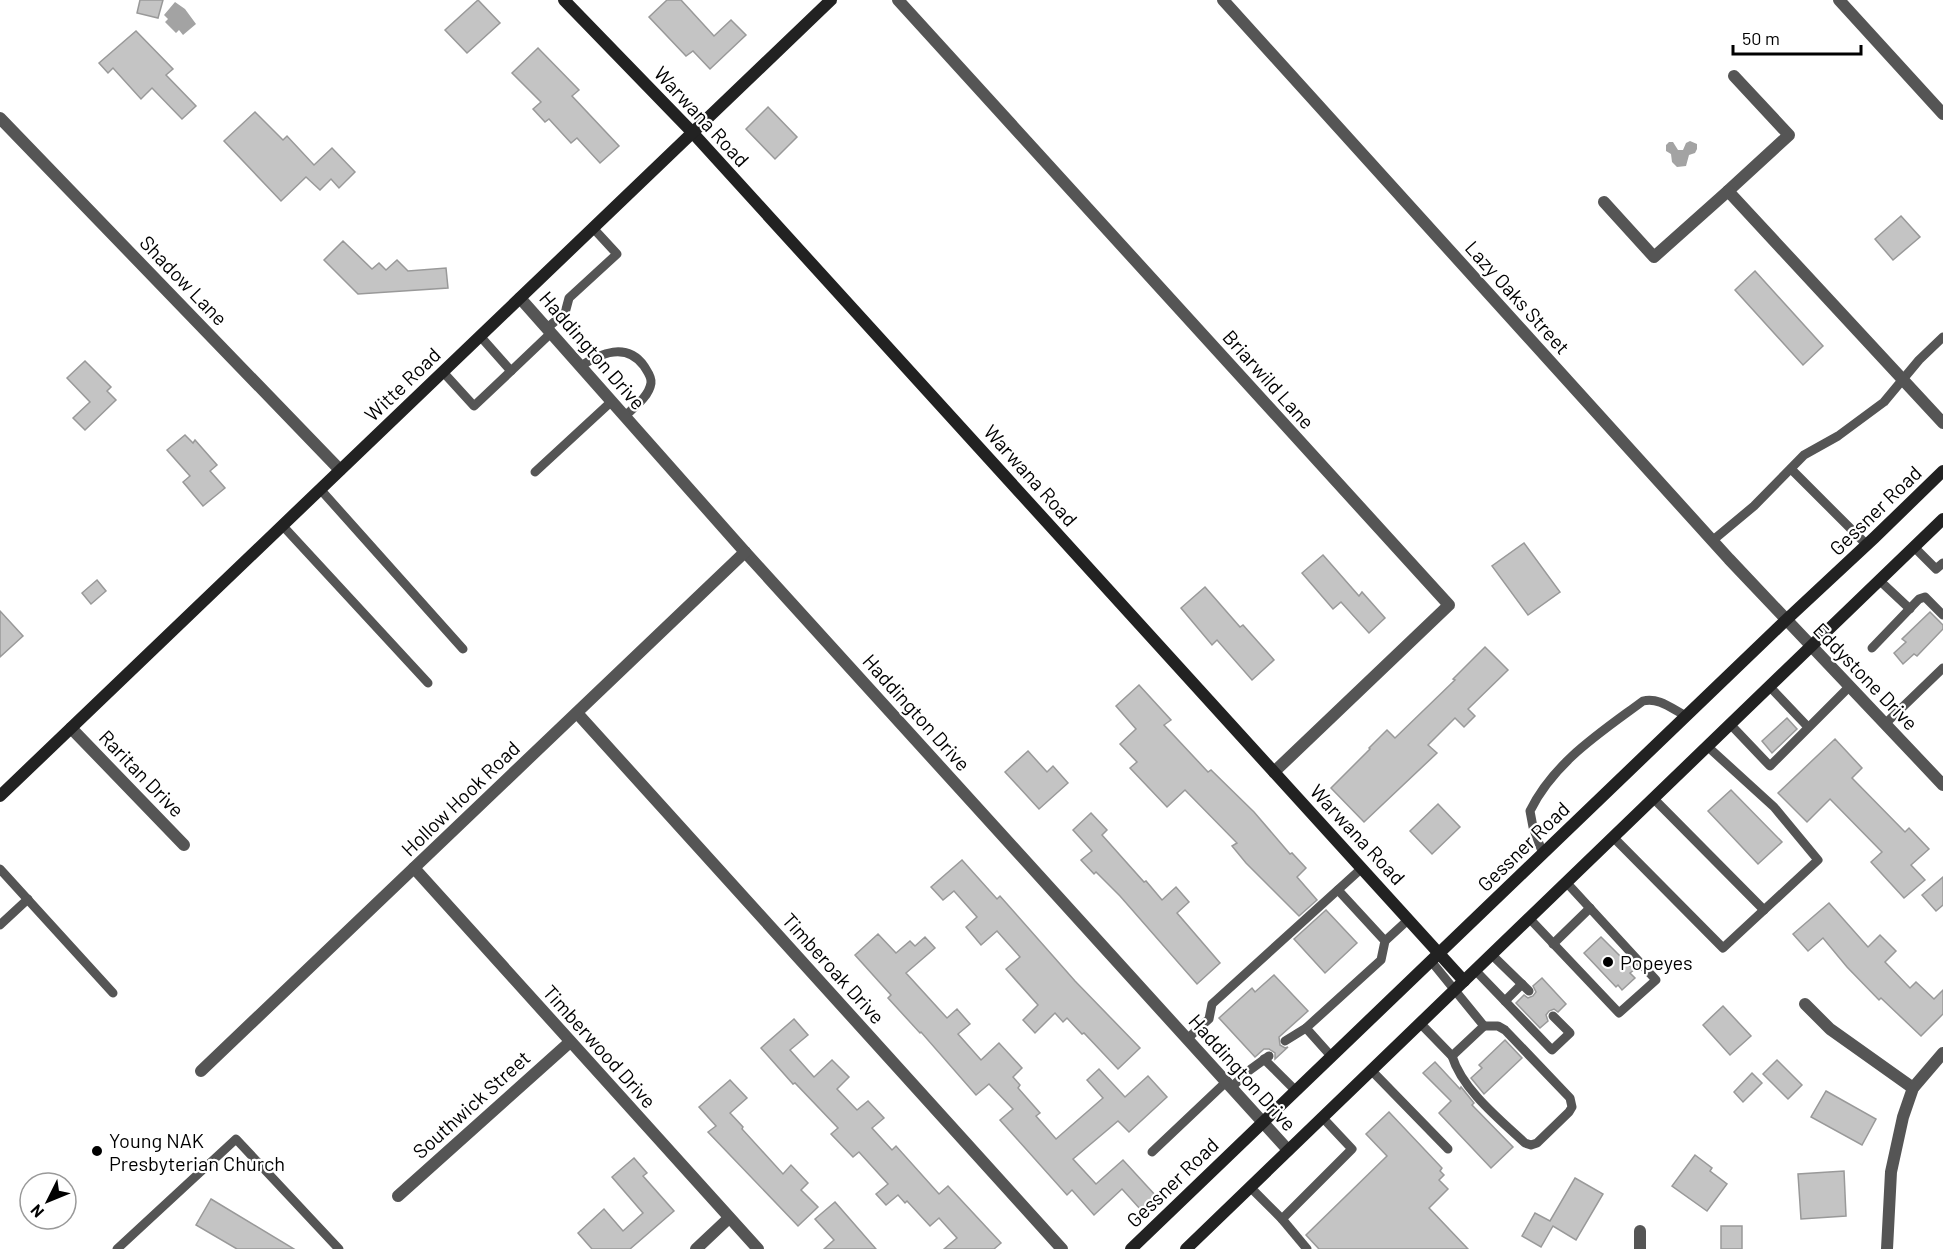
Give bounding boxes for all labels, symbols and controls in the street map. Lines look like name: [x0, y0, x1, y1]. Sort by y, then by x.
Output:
scale bar: [1733, 18, 1860, 56]
text: 50 m: [1742, 27, 1780, 49]
street label: Warwana Road: [649, 61, 755, 171]
street label: Shadow Lane: [135, 230, 233, 330]
street label: Lazy Oaks Street: [1461, 235, 1575, 359]
street label: Haddington Drive: [535, 286, 651, 414]
street label: Briarwild Lane: [1218, 325, 1320, 433]
street label: Witte Road: [359, 342, 445, 426]
street label: Warwana Road: [979, 419, 1083, 531]
street label: Gessner Road: [1824, 460, 1926, 560]
street label: Eddystone Drive: [1809, 617, 1923, 735]
street label: Haddington Drive: [858, 649, 976, 775]
street label: Raritan Drive: [95, 724, 189, 822]
street label: Hollow Hook Road: [396, 735, 524, 861]
street label: Warwana Road: [1305, 779, 1411, 889]
street label: Gessner Road: [1472, 796, 1574, 896]
street label: Timberoak Drive: [778, 908, 890, 1028]
place label: Popeyes: [1620, 950, 1693, 974]
marker: Popeyes: [1601, 955, 1615, 969]
street label: Timberwood Drive: [538, 979, 662, 1113]
street label: Haddington Drive: [1184, 1009, 1302, 1135]
street label: Southwick Street: [407, 1045, 535, 1163]
place label: Young NAK Presbyterian Church: [109, 1128, 285, 1175]
street label: Gessner Road: [1121, 1132, 1223, 1232]
marker: Young NAK Presbyterian Church: [90, 1144, 104, 1158]
north arrow: [18, 1171, 78, 1231]
text: N: [26, 1201, 47, 1222]

